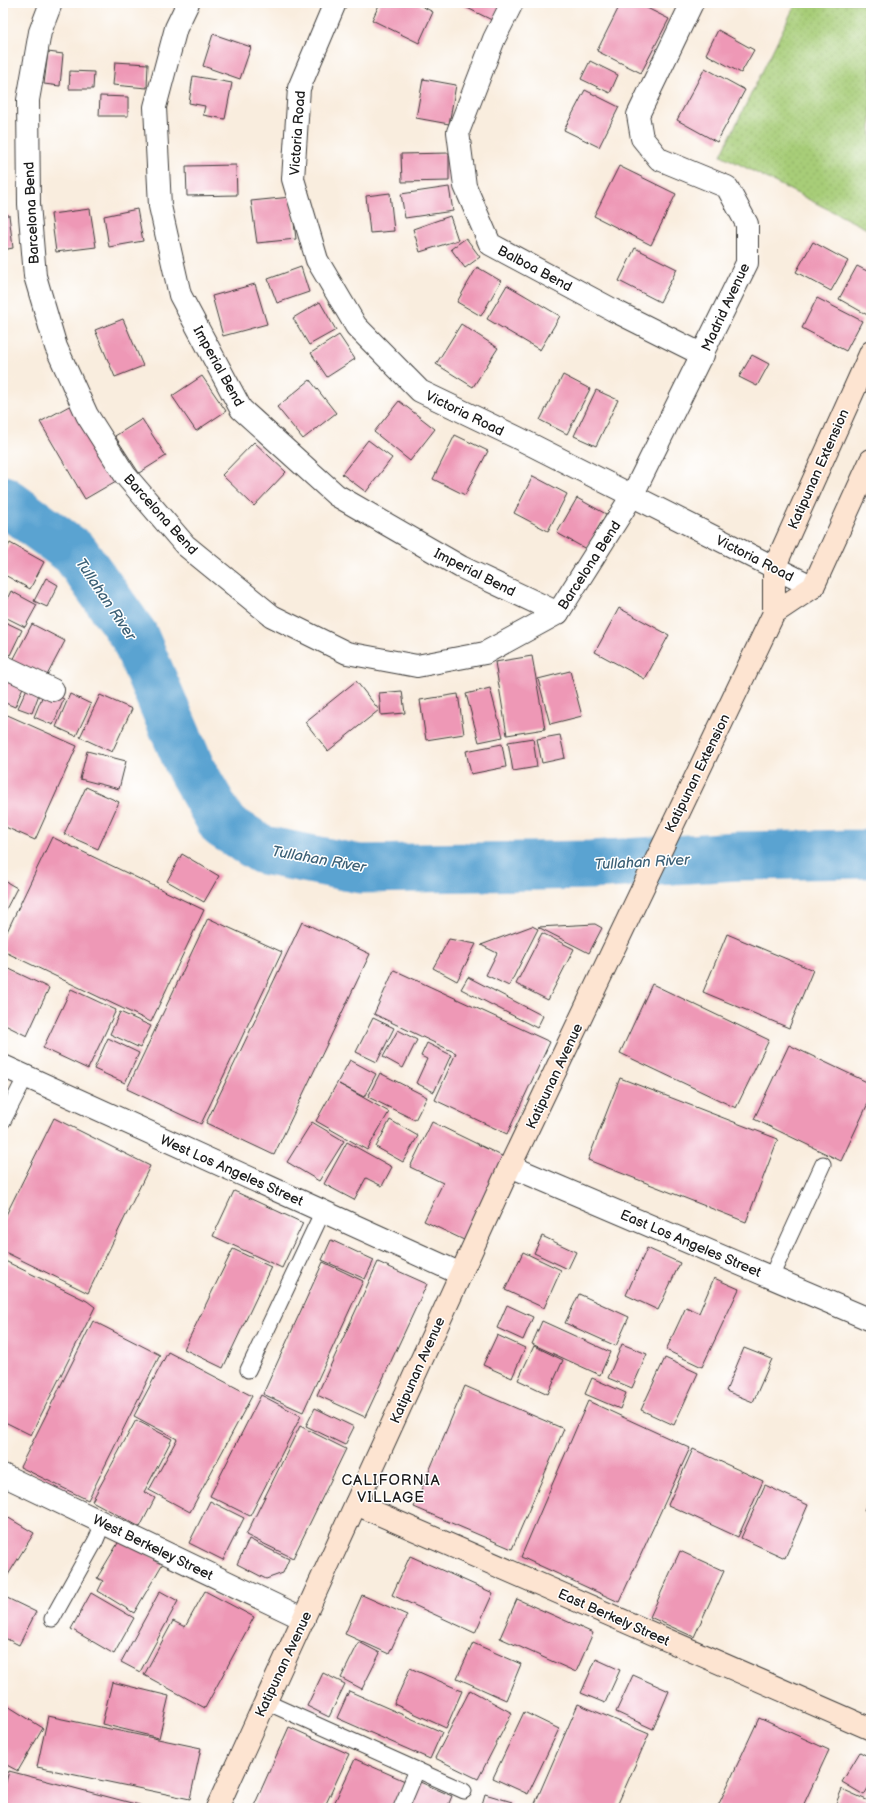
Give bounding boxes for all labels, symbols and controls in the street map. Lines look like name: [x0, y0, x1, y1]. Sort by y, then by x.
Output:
street label: Victoria Road: [286, 90, 309, 176]
street label: Barcelona Bend: [20, 161, 43, 265]
street label: Balboa Bend: [495, 242, 575, 295]
street label: Madrid Avenue: [698, 260, 753, 354]
street label: Imperial Bend: [189, 323, 248, 409]
street label: Victoria Road: [423, 387, 507, 440]
street label: Katipunan Extension: [784, 406, 853, 532]
street label: Barcelona Bend: [120, 471, 201, 558]
street label: Barcelona Bend: [554, 518, 624, 613]
street label: Victoria Road: [713, 532, 797, 585]
street label: Imperial Bend: [431, 545, 518, 600]
water label: Tullahan River: [71, 555, 141, 645]
street label: Katipunan Extension: [661, 711, 734, 835]
water label: Tullahan River: [270, 842, 369, 877]
water label: Tullahan River: [594, 850, 692, 874]
street label: Katipunan Avenue: [523, 1021, 586, 1132]
street label: West Los Angeles Street: [158, 1131, 307, 1210]
street label: East Los Angeles Street: [618, 1206, 764, 1281]
street label: Katipunan Avenue: [386, 1314, 449, 1426]
district label: CALIFORNIA VILLAGE: [341, 1471, 441, 1507]
street label: West Berkeley Street: [90, 1511, 216, 1584]
street label: East Berkely Street: [555, 1585, 673, 1650]
street label: Katipunan Avenue: [252, 1609, 315, 1720]

